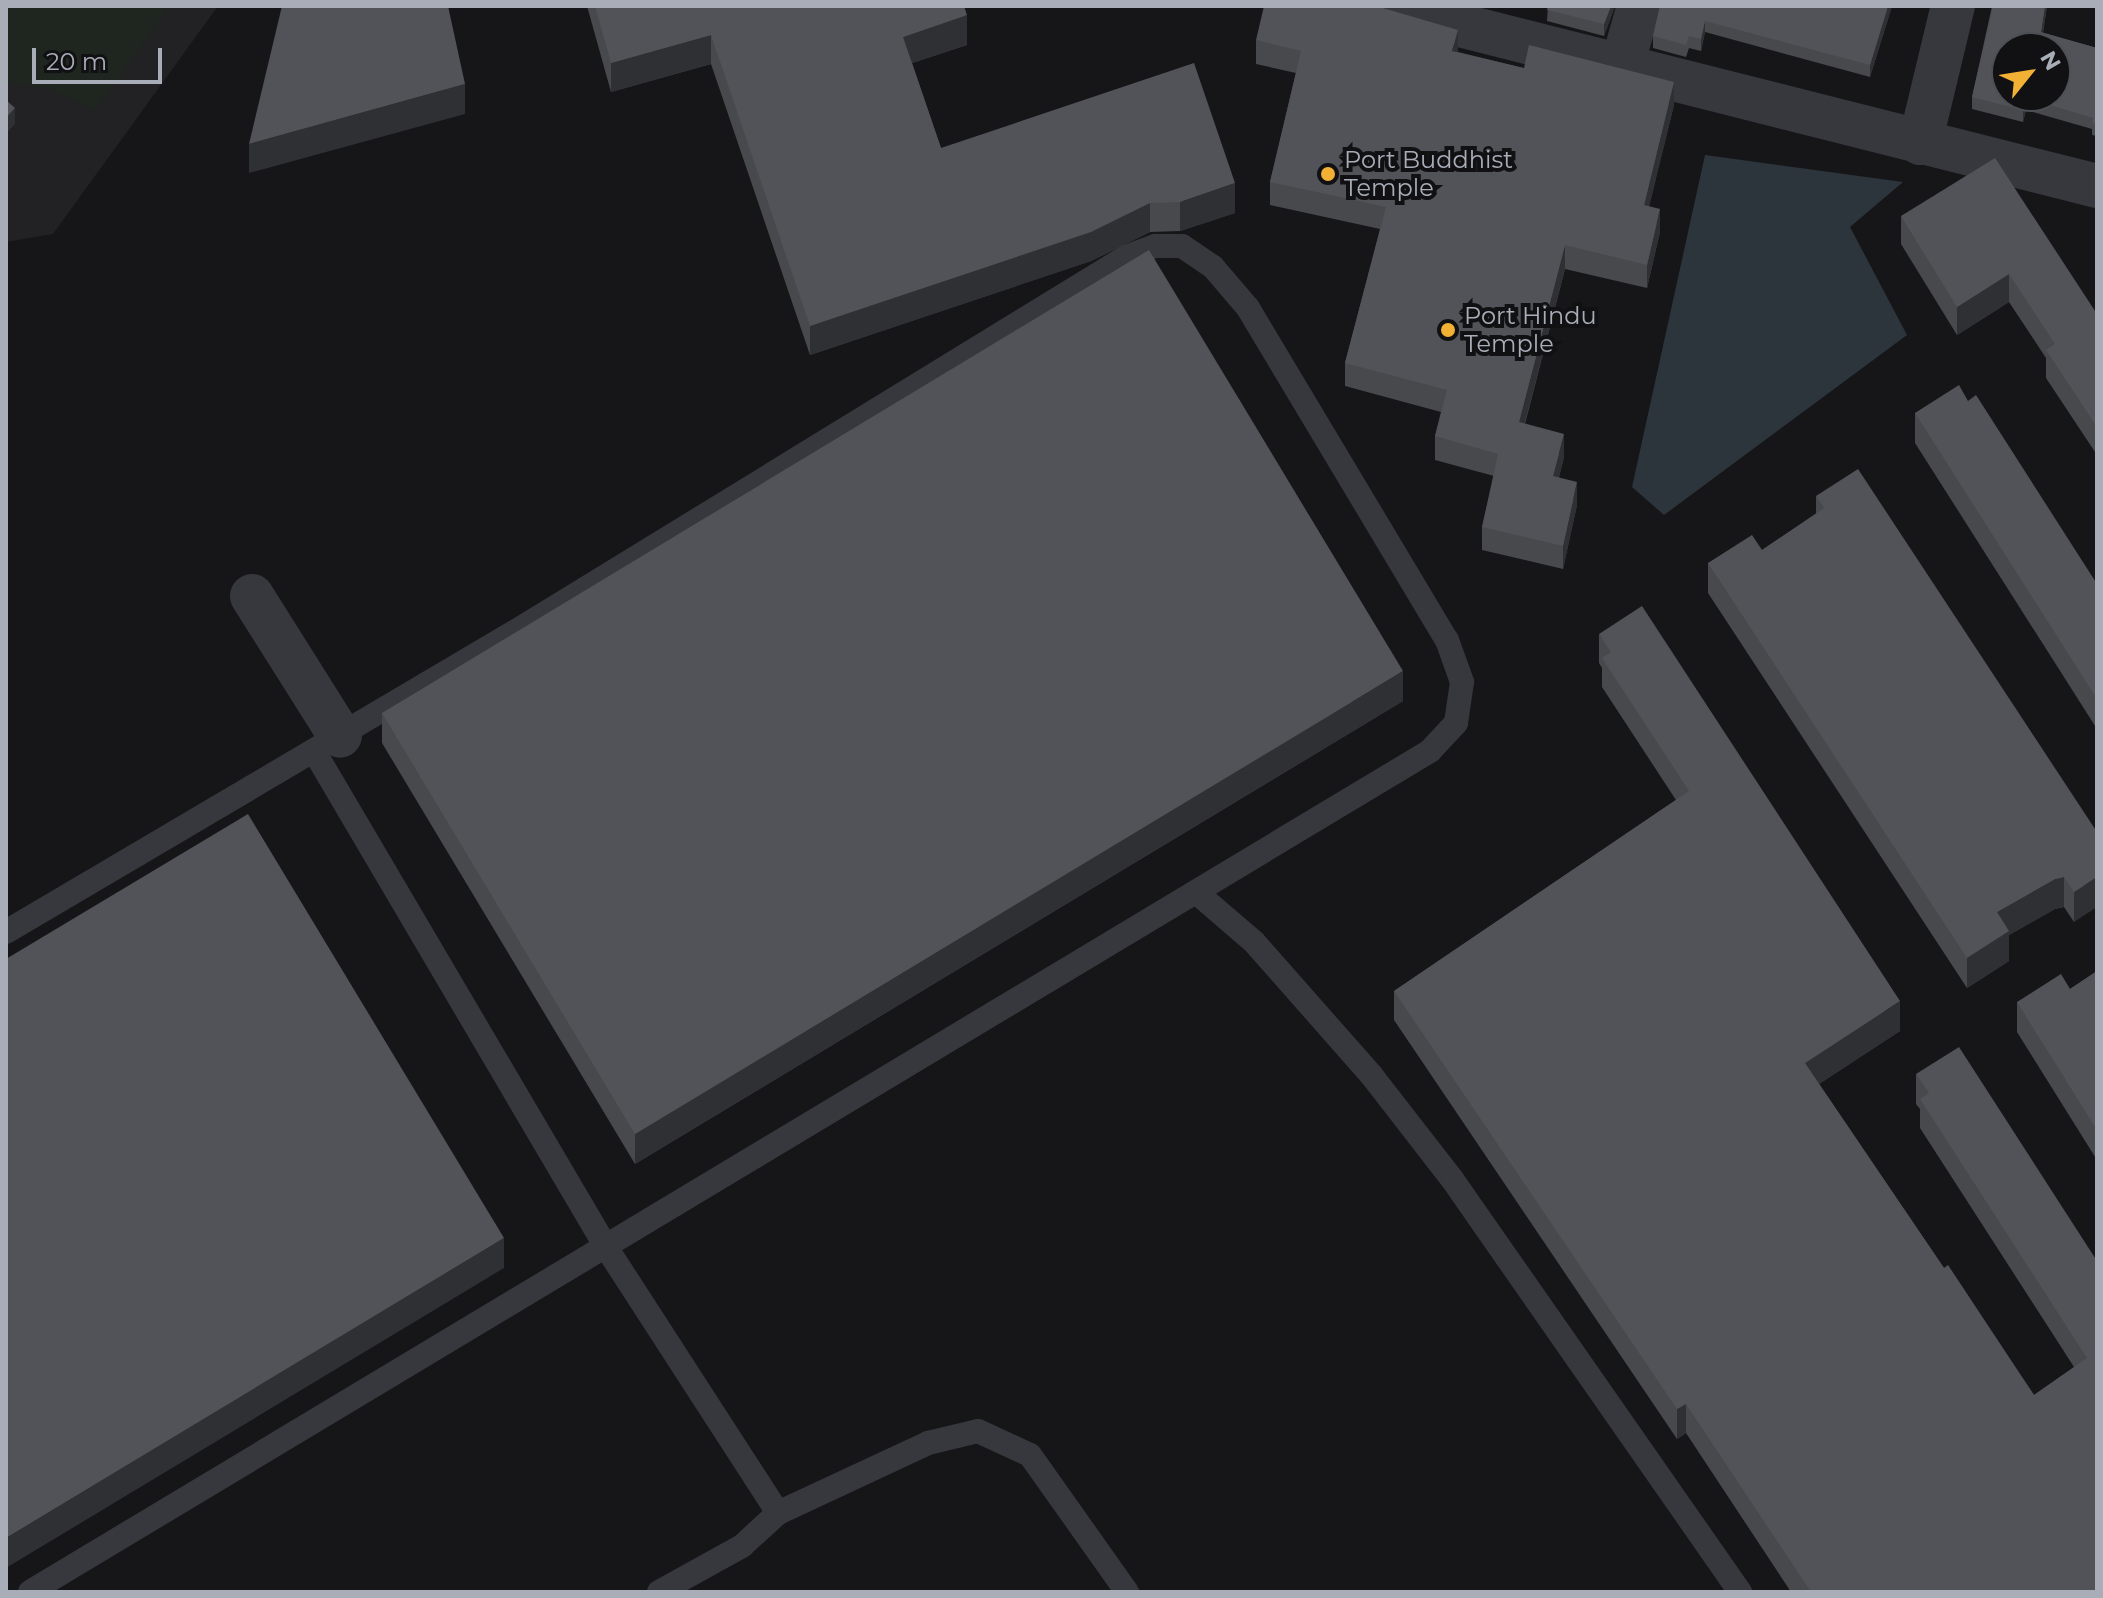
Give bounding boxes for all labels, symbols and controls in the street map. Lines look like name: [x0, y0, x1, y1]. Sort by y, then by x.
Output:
scale bar: [36, 32, 166, 82]
north arrow: [1991, 32, 2071, 112]
text: N: [2034, 46, 2067, 75]
text: 20 m: [46, 47, 107, 76]
place label: Port Buddhist Temple: [1344, 146, 1513, 202]
marker: Port Buddhist Temple: [1319, 165, 1337, 183]
place label: Port Hindu Temple: [1464, 302, 1597, 358]
marker: Port Hindu Temple: [1439, 321, 1457, 339]

